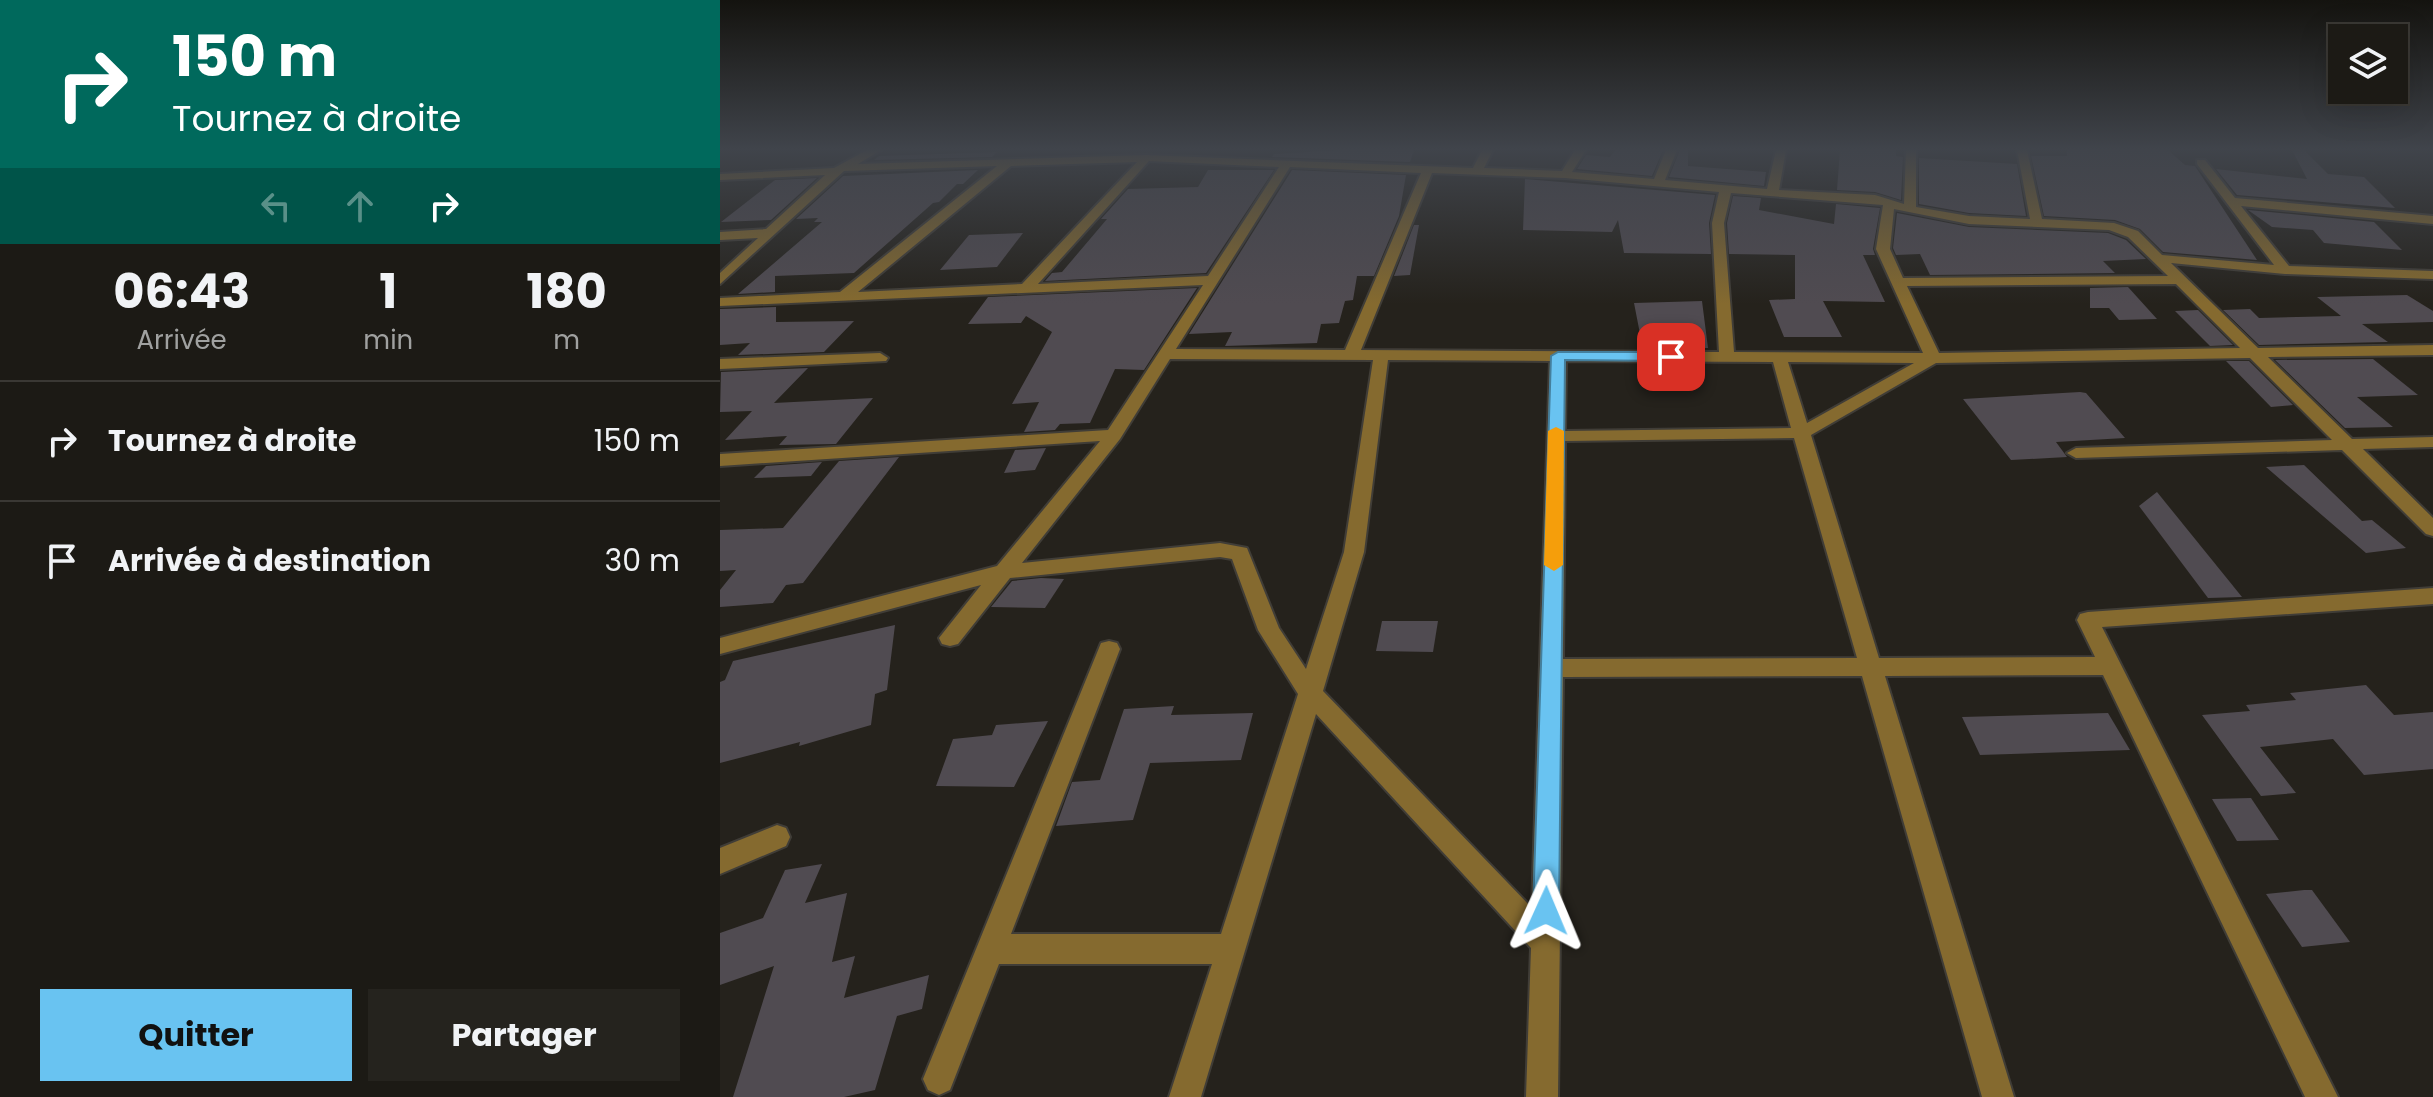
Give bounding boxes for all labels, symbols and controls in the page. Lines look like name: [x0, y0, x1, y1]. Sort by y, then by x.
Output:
text: 150 m: [172, 17, 337, 96]
map controls: [2328, 24, 2408, 104]
button: layers: [2328, 24, 2408, 104]
icon: right: [40, 32, 144, 136]
text: Tournez à droite: [172, 93, 461, 144]
icon: left: [254, 184, 298, 228]
icon: ahead: [338, 184, 382, 228]
icon: right: [422, 184, 466, 228]
text: 06:43: [113, 258, 250, 325]
text: 1: [379, 258, 397, 325]
text: 180: [526, 258, 607, 325]
text: Arrivée: [137, 322, 227, 358]
text: min: [363, 322, 413, 358]
text: m: [553, 322, 580, 358]
pin: [1637, 323, 1705, 391]
icon: arrive: [1649, 335, 1693, 379]
icon: right: [40, 419, 84, 463]
text: Tournez à droite: [108, 419, 356, 462]
text: 150 m: [594, 419, 680, 462]
icon: arrive: [40, 539, 84, 583]
text: Arrivée à destination: [108, 539, 431, 582]
text: 30 m: [605, 539, 680, 582]
position arrow: [1504, 869, 1588, 953]
button: Quitter: [40, 989, 352, 1081]
button: Partager: [368, 989, 680, 1081]

